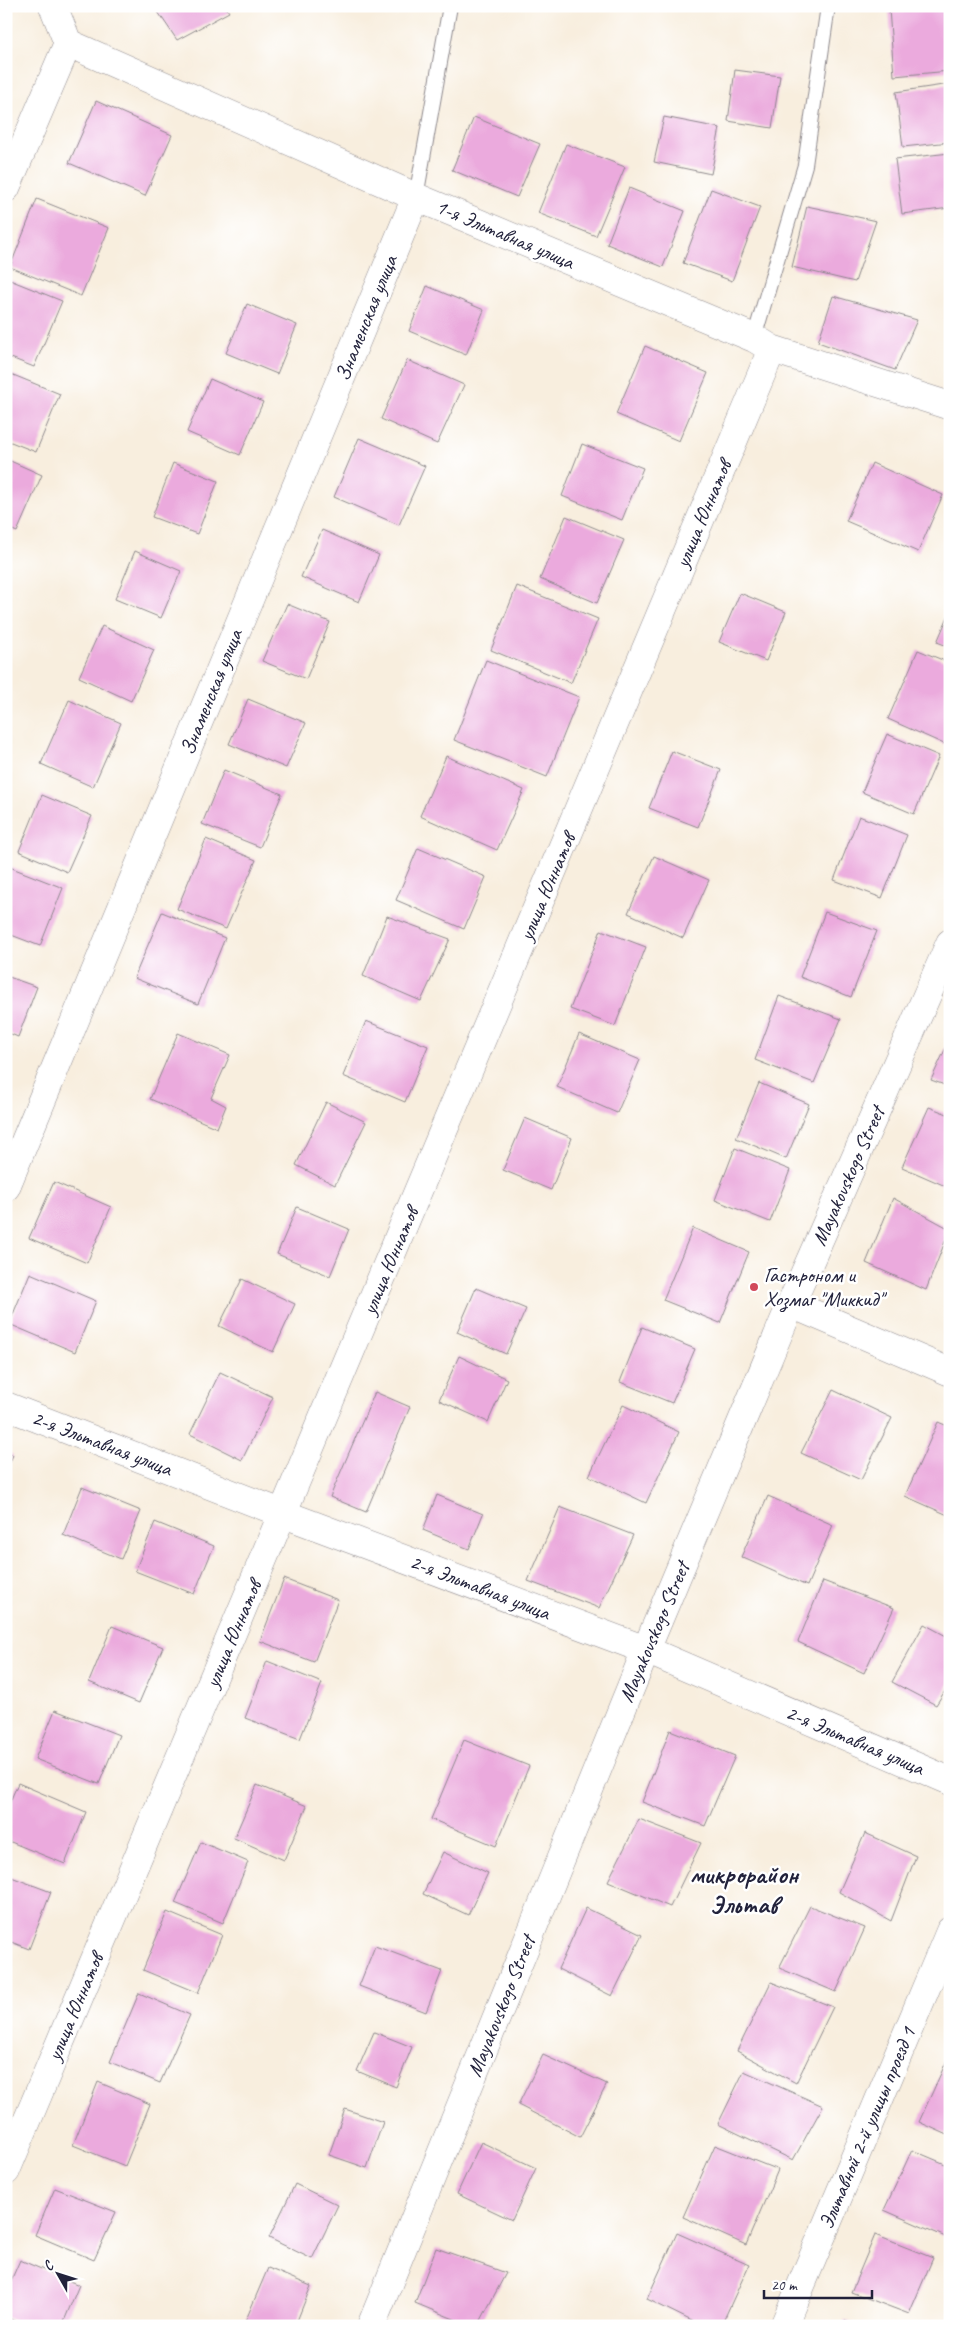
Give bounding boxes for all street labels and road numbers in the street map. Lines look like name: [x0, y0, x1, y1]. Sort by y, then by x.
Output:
street label: 1-я Эльтавная улица: [432, 193, 580, 276]
street label: Знаменская улица: [329, 250, 404, 384]
street label: улица Юннатов: [668, 452, 739, 573]
street label: Знаменская улица: [174, 624, 249, 758]
street label: улица Юннатов: [512, 825, 583, 946]
street label: Mayakovskogo Street: [806, 1100, 892, 1250]
street label: улица Юннатов: [355, 1199, 426, 1320]
street label: 2-я Эльтавная улица: [28, 1404, 177, 1482]
street label: 2-я Эльтавная улица: [406, 1548, 555, 1626]
street label: Mayakovskogo Street: [613, 1555, 696, 1706]
street label: улица Юннатов: [198, 1572, 269, 1693]
street label: 2-я Эльтавная улица: [782, 1699, 930, 1782]
street label: Mayakovskogo Street: [461, 1929, 542, 2080]
street label: улица Юннатов: [40, 1945, 111, 2066]
street label: Эльтавной 2-й улицы проезд 1: [813, 2022, 922, 2233]

